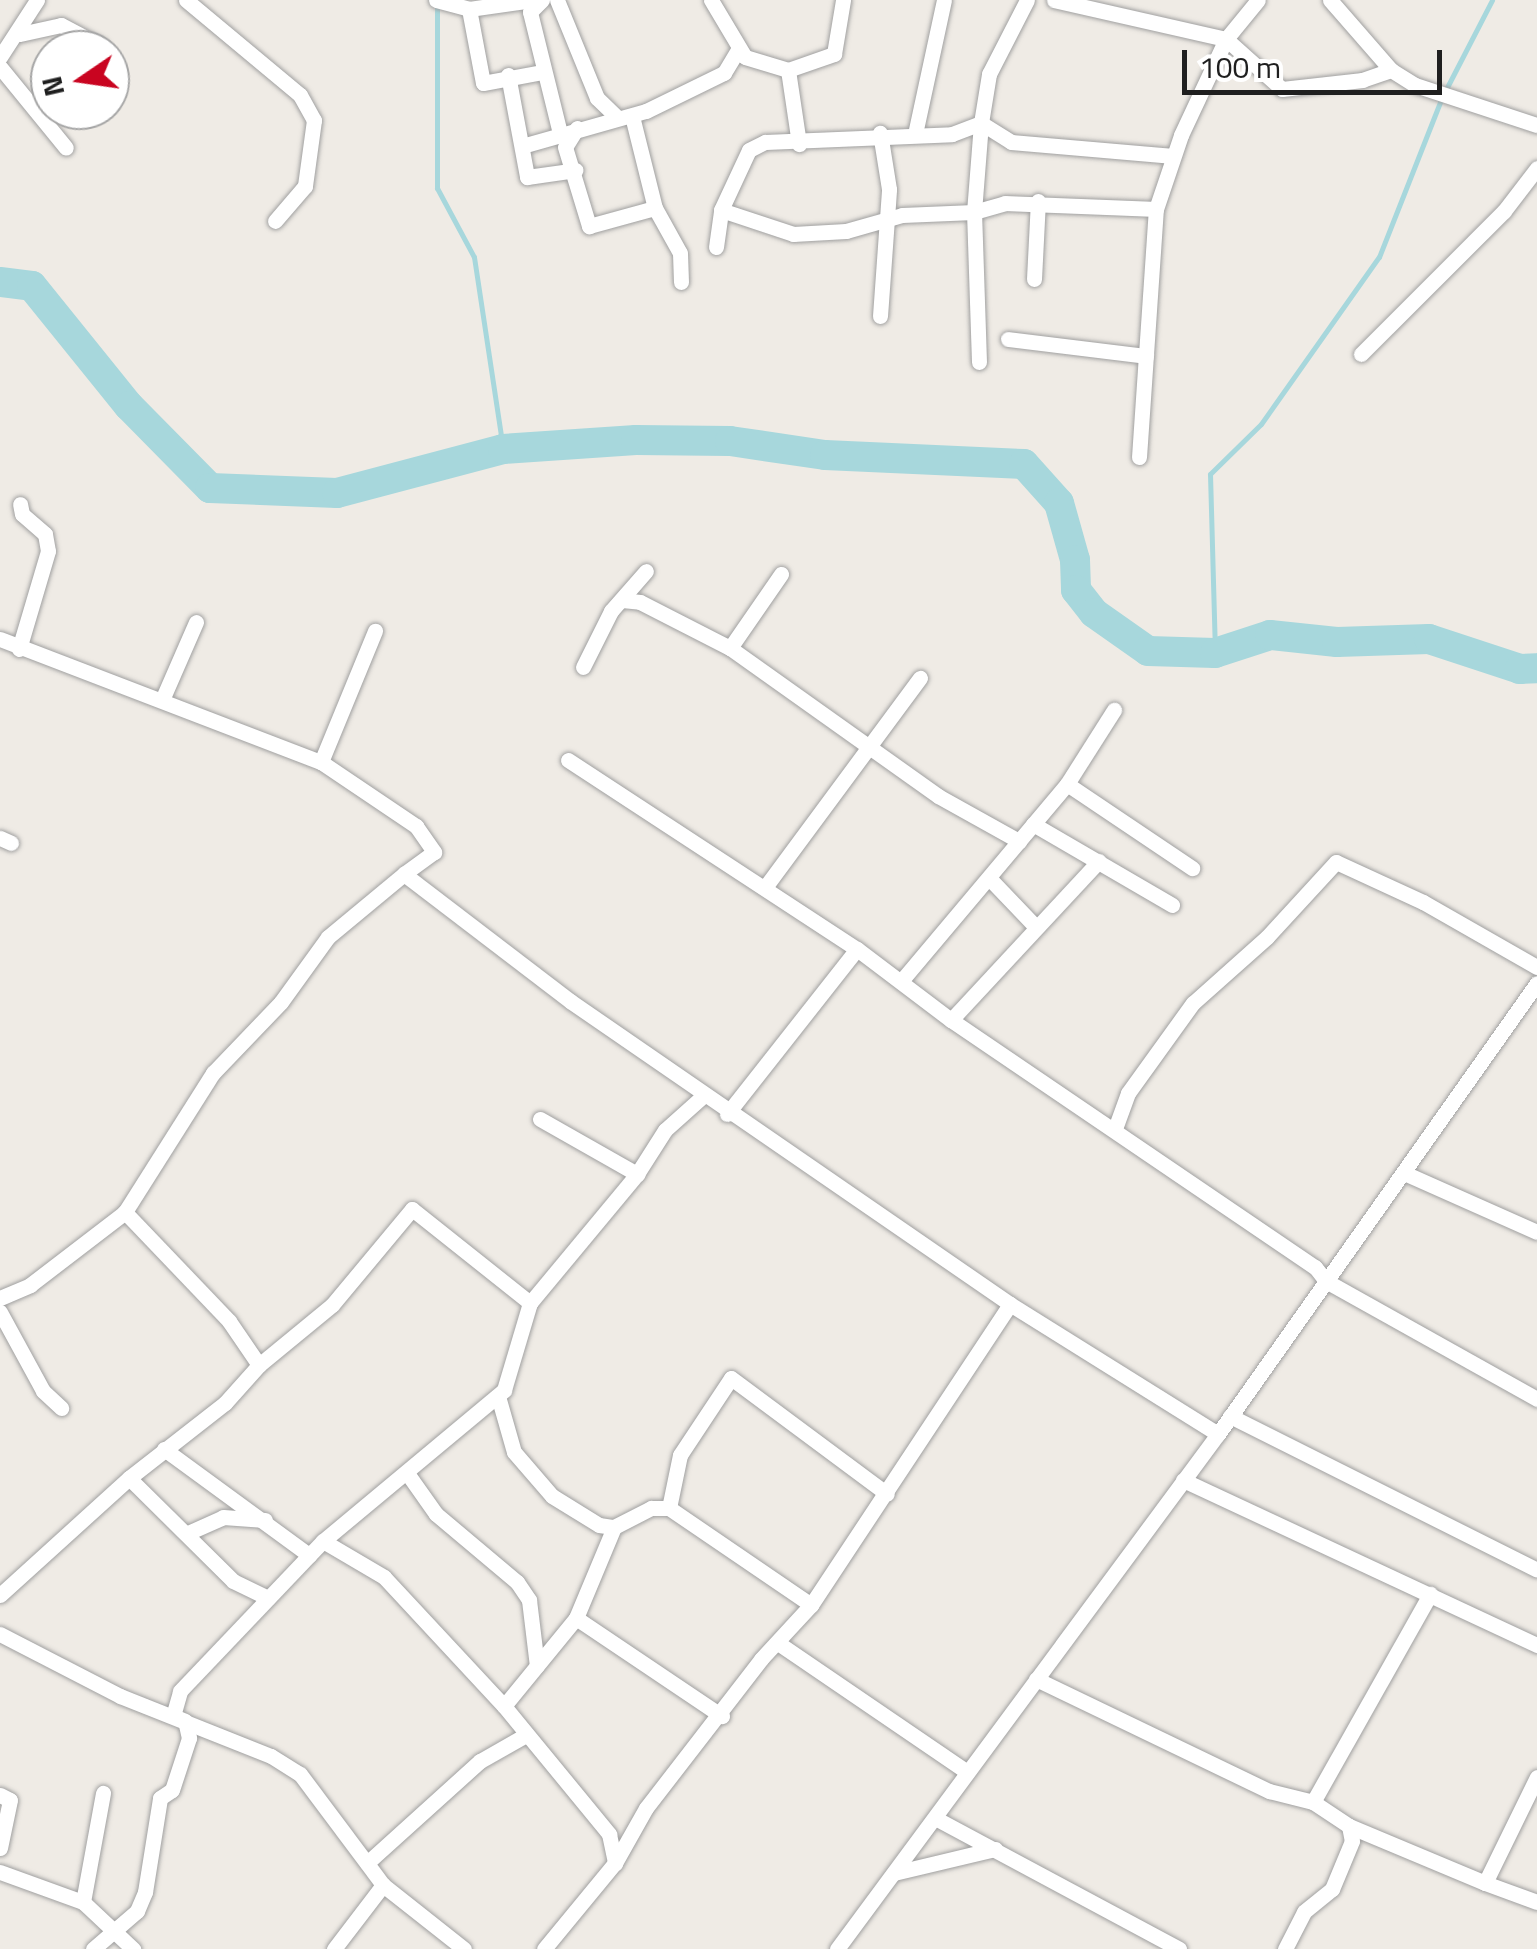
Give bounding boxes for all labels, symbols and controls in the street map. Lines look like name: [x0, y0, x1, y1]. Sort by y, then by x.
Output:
north arrow: [30, 30, 130, 130]
scale bar: [1187, 30, 1447, 92]
text: 100 m: [1199, 44, 1281, 90]
text: N: [29, 72, 75, 101]

